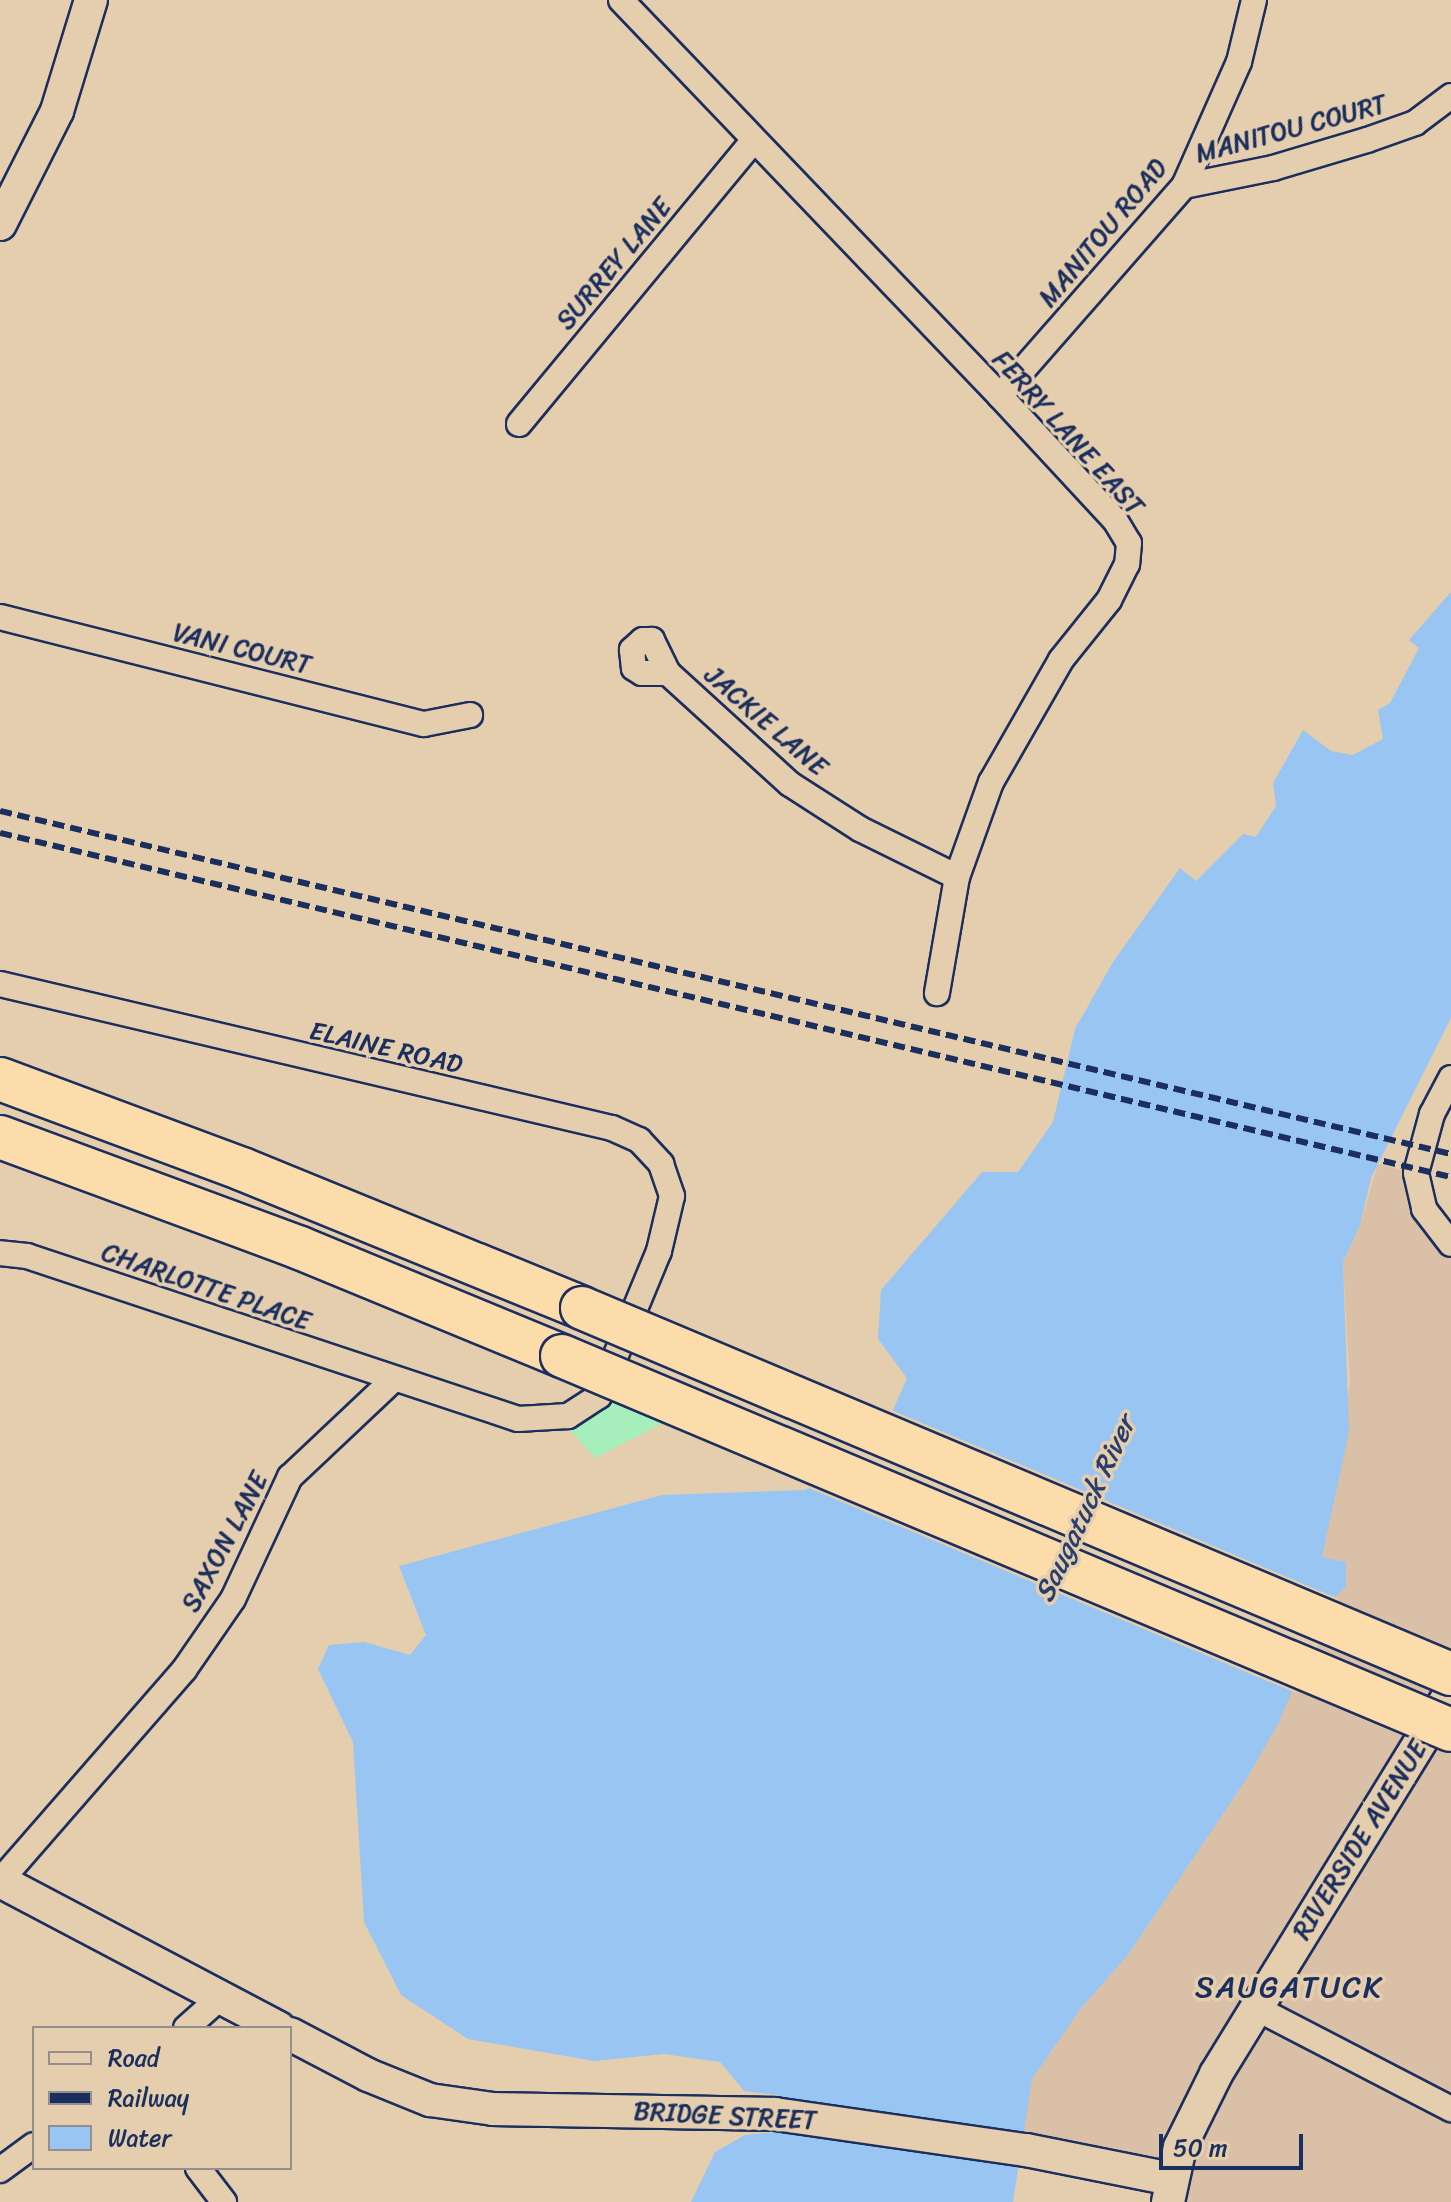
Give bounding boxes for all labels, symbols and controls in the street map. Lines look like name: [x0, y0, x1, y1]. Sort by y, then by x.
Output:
street label: MANITOU COURT: [1192, 88, 1390, 170]
street label: MANITOU ROAD: [1032, 153, 1174, 313]
street label: SURREY LANE: [550, 192, 678, 336]
street label: FERRY LANE EAST: [986, 344, 1150, 522]
street label: VANI COURT: [170, 617, 314, 681]
street label: JACKIE LANE: [698, 659, 834, 783]
street label: ELAINE ROAD: [307, 1015, 465, 1081]
street label: CHARLOTTE PLACE: [97, 1237, 315, 1337]
water label: Saugatuck River: [1027, 1410, 1143, 1608]
street label: SAXON LANE: [175, 1467, 275, 1617]
street label: RIVERSIDE AVENUE: [1286, 1735, 1434, 1945]
district label: SAUGATUCK: [1196, 1969, 1382, 2005]
legend: [32, 2026, 292, 2170]
text: Road: [108, 2037, 159, 2079]
text: Railway: [108, 2077, 189, 2119]
street label: BRIDGE STREET: [632, 2096, 818, 2136]
text: Water: [108, 2117, 171, 2159]
scale bar: [1163, 2118, 1307, 2168]
text: 50 m: [1173, 2127, 1228, 2169]

